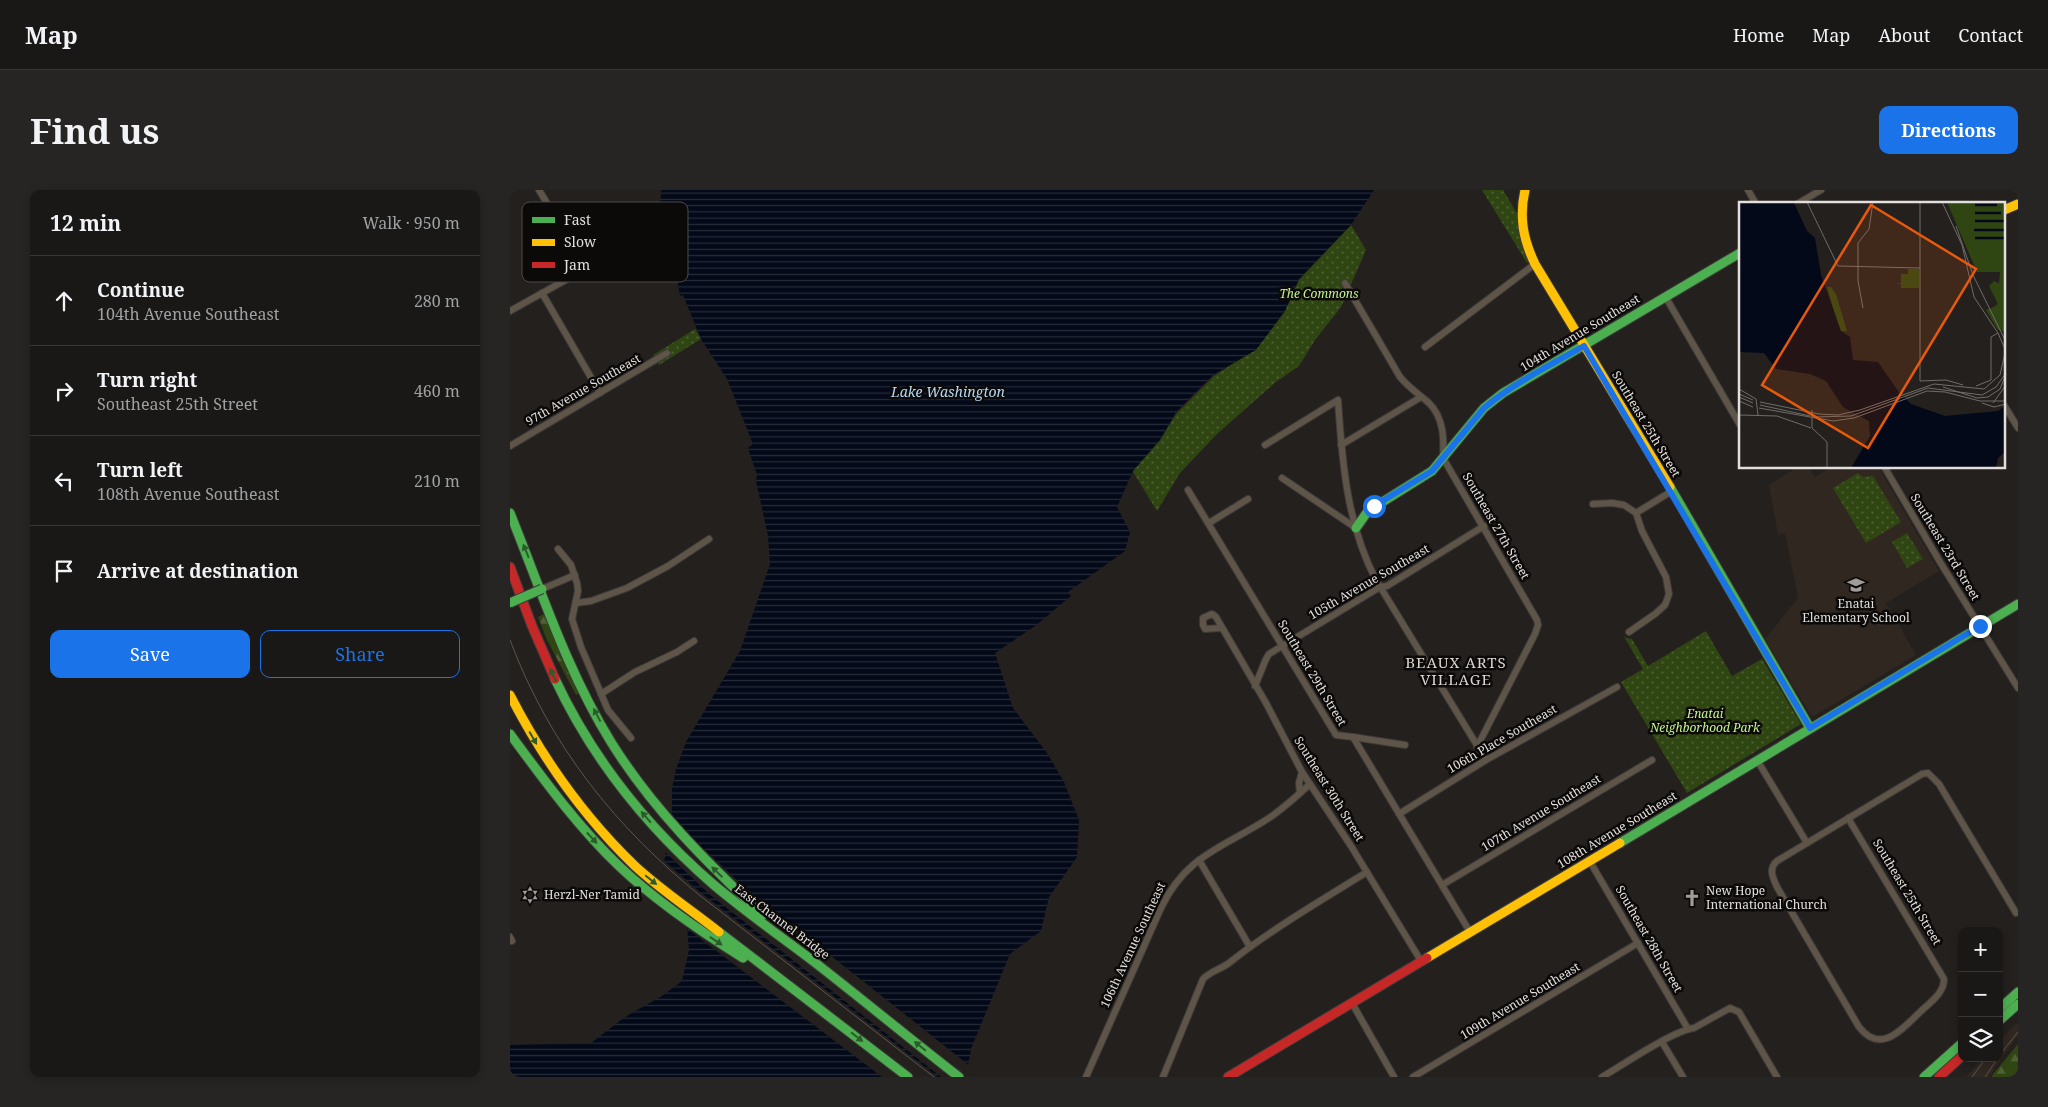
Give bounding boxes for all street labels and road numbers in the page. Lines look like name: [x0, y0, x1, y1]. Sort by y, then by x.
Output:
street label: 104th Avenue Southeast: [1517, 290, 1643, 375]
street label: 97th Avenue Southeast: [522, 350, 643, 429]
street label: Southeast 25th Street: [1608, 368, 1685, 480]
street label: Southeast 27th Street: [1459, 469, 1534, 582]
street label: Southeast 23rd Street: [1907, 490, 1984, 603]
street label: 105th Avenue Southeast: [1305, 540, 1432, 623]
street label: Southeast 29th Street: [1274, 617, 1351, 729]
street label: 106th Place Southeast: [1444, 700, 1560, 777]
street label: Southeast 30th Street: [1290, 733, 1369, 844]
street label: 107th Avenue Southeast: [1478, 770, 1604, 855]
street label: 108th Avenue Southeast: [1554, 787, 1680, 872]
street label: Southeast 25th Street: [1869, 836, 1946, 948]
street label: 106th Avenue Southeast: [1096, 879, 1169, 1010]
street label: East Channel Bridge: [731, 880, 833, 963]
street label: Southeast 28th Street: [1612, 882, 1687, 995]
street label: 109th Avenue Southeast: [1457, 958, 1583, 1043]

